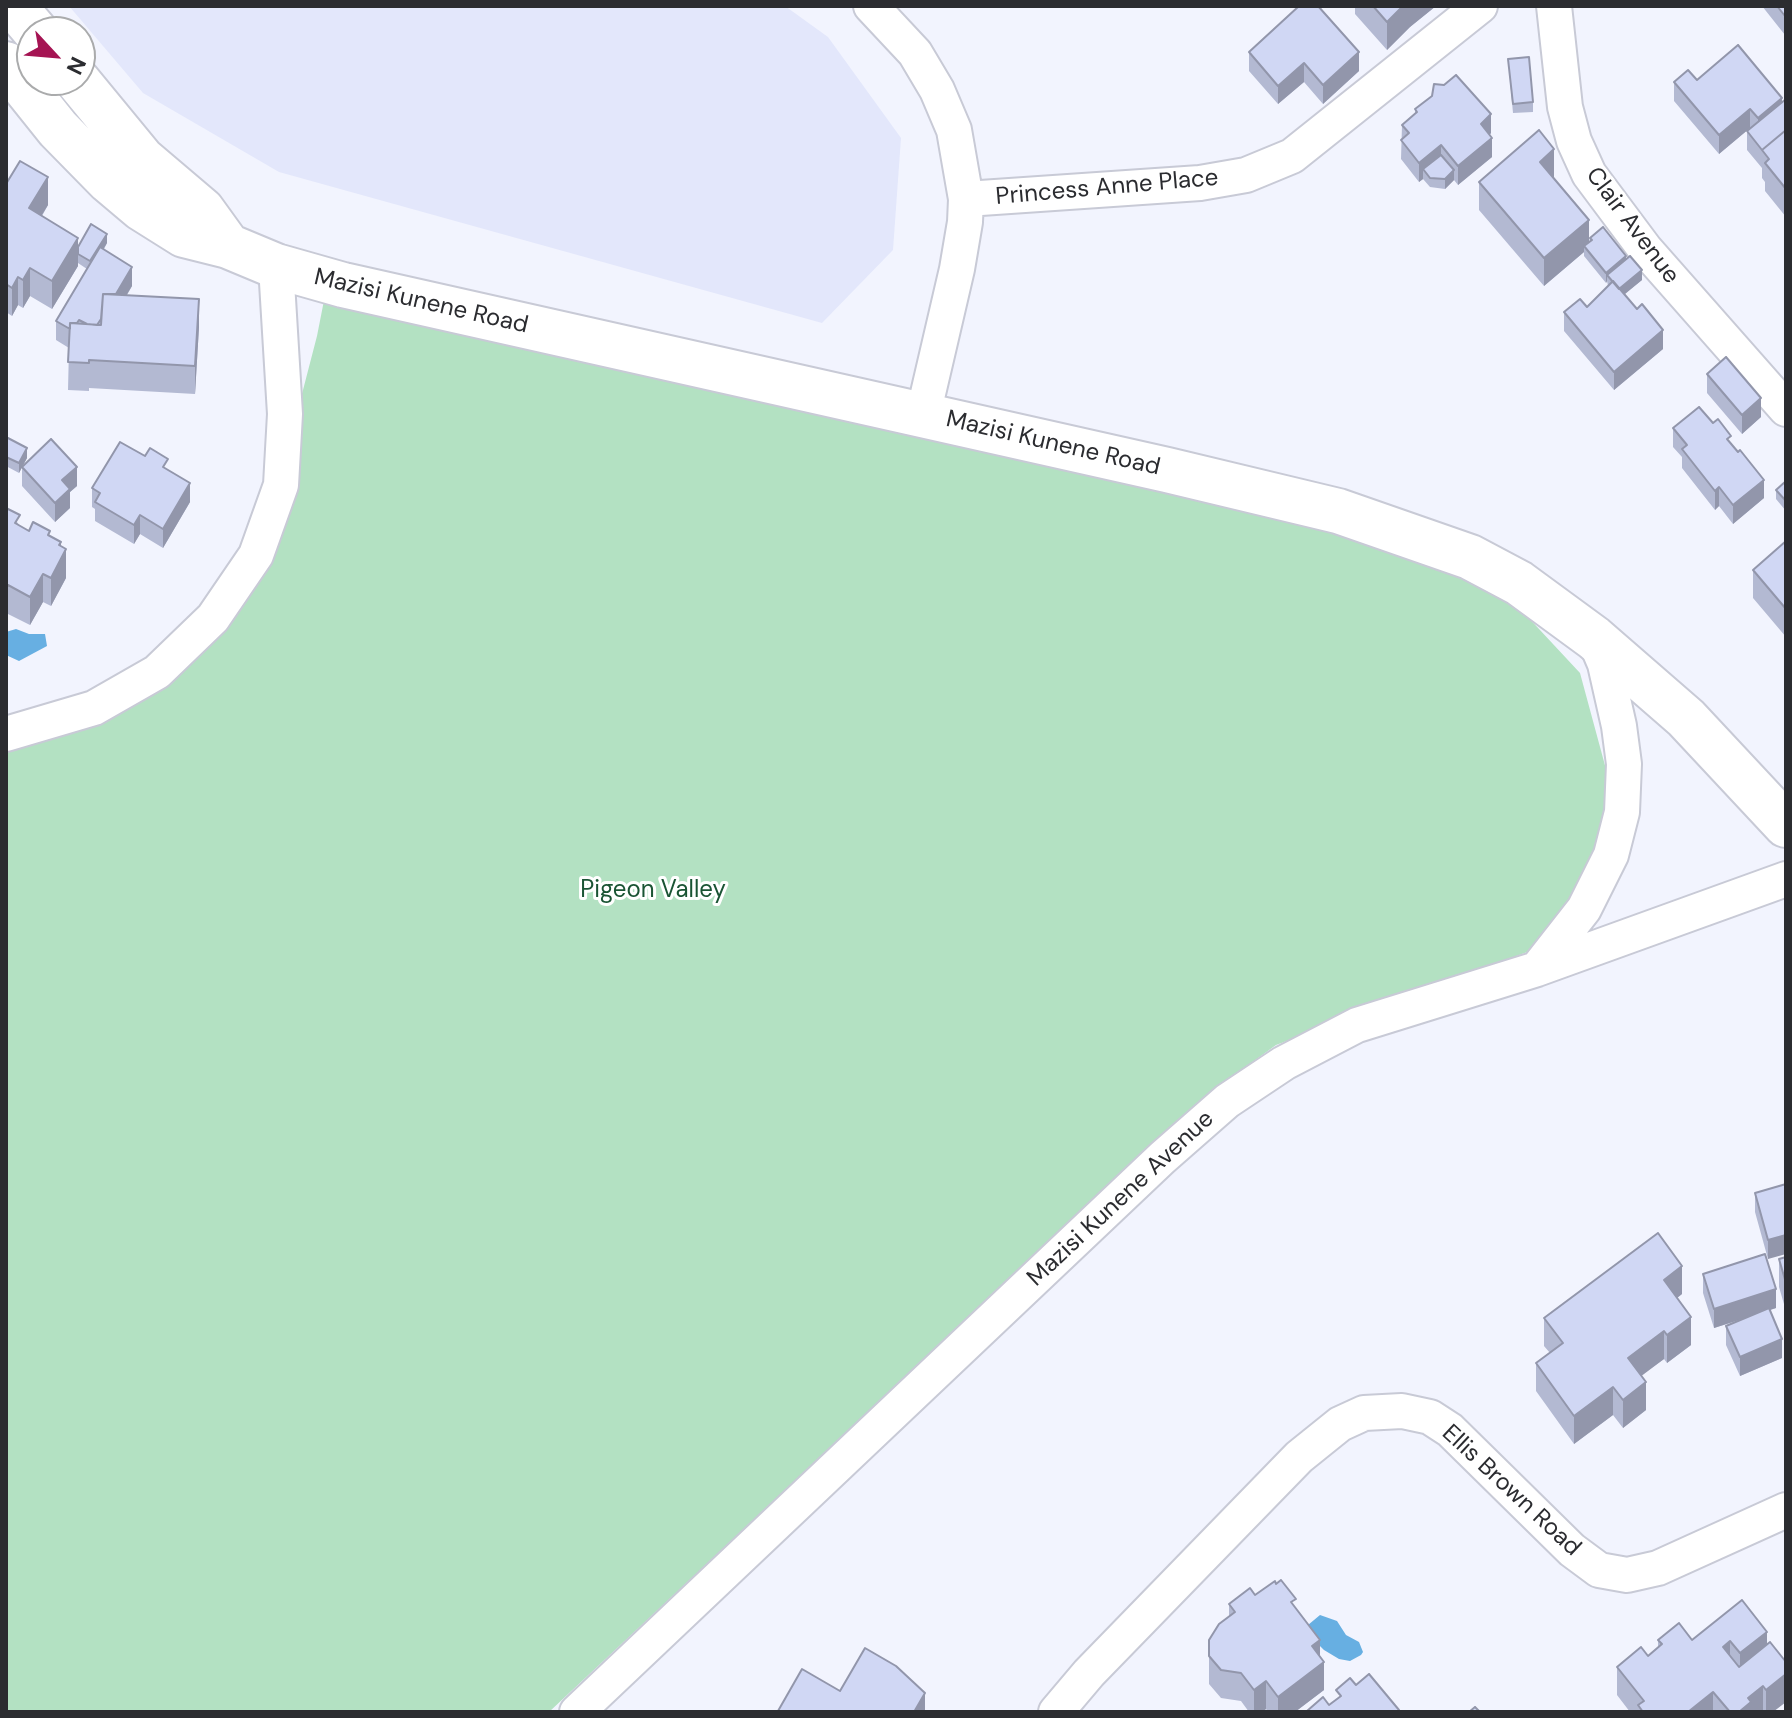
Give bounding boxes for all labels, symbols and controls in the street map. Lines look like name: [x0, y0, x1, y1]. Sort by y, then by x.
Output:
north arrow: [16, 16, 96, 96]
text: N: [60, 52, 93, 79]
street label: Clair Avenue: [1579, 162, 1685, 290]
street label: Princess Anne Place: [994, 164, 1220, 212]
street label: Mazisi Kunene Road: [311, 263, 531, 341]
street label: Mazisi Kunene Road: [943, 405, 1163, 483]
park label: Pigeon Valley: [580, 877, 726, 905]
street label: Mazisi Kunene Avenue: [1022, 1105, 1220, 1293]
street label: Ellis Brown Road: [1436, 1419, 1586, 1563]

